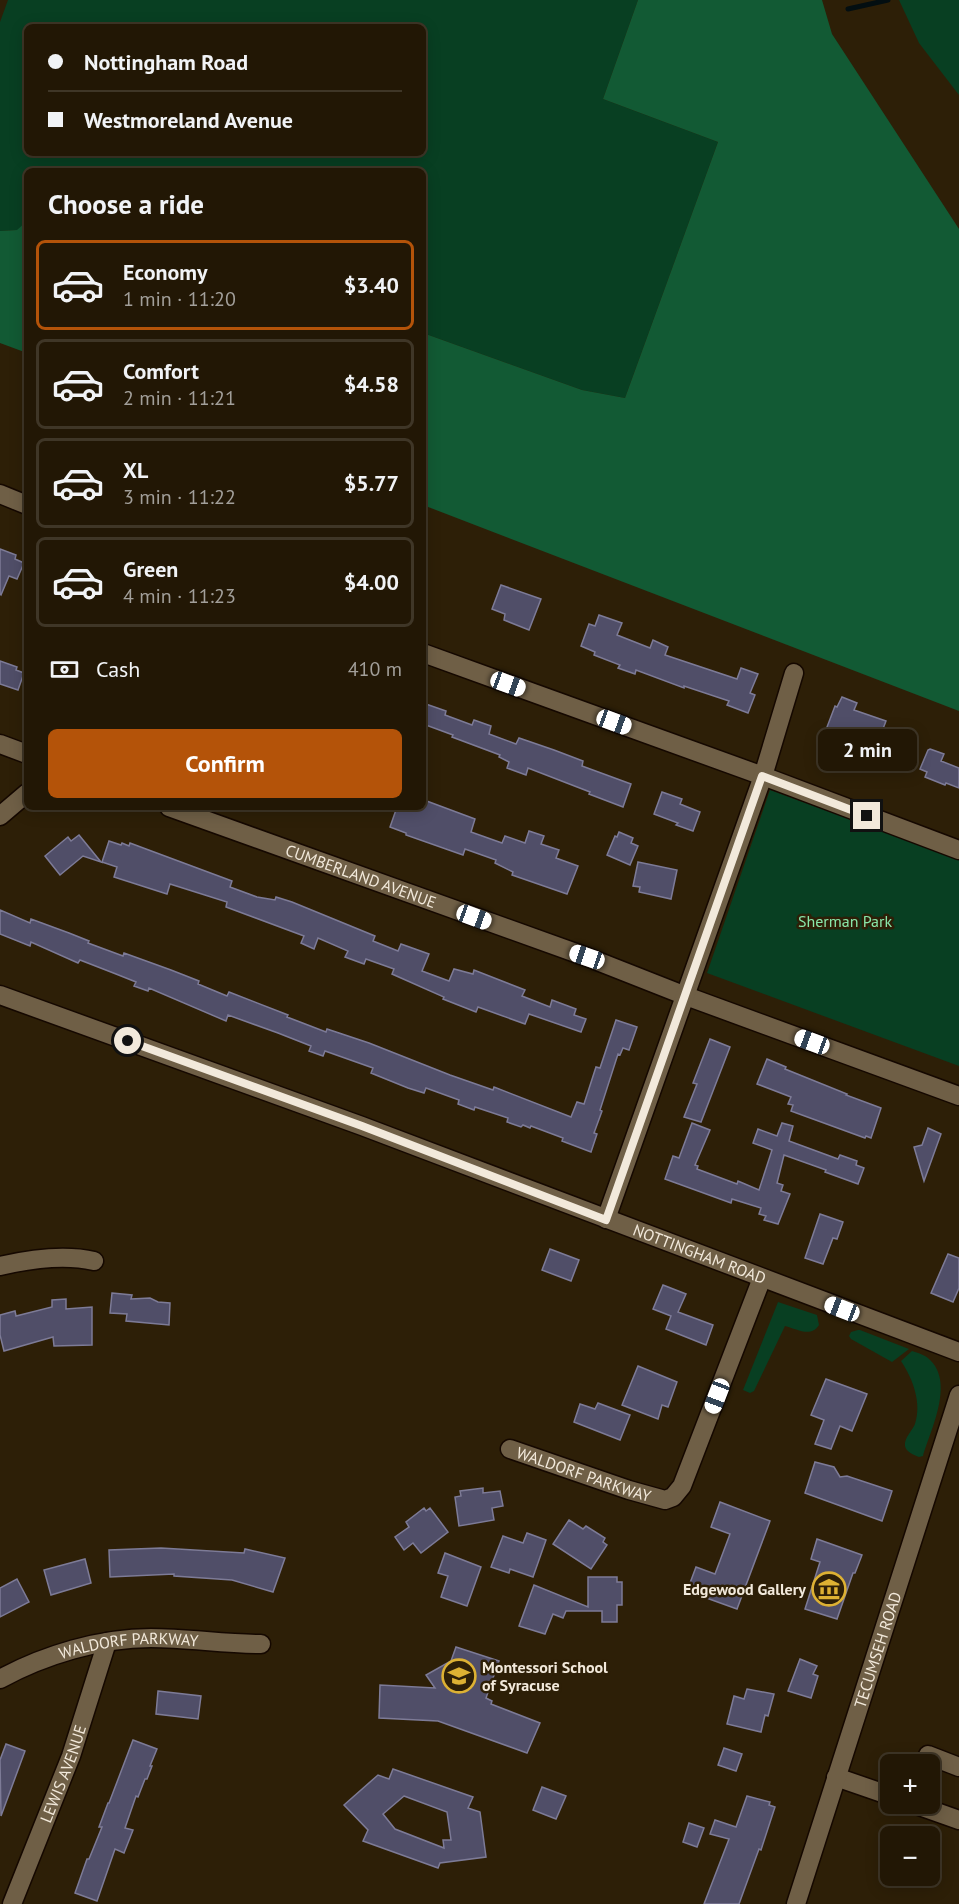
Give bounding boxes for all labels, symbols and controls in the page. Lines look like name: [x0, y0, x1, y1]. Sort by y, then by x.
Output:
text: Nottingham Road: [84, 48, 248, 76]
text: Westmoreland Avenue: [84, 106, 293, 134]
text: Choose a ride: [48, 187, 204, 221]
icon: car: [51, 258, 105, 312]
text: Economy: [123, 258, 207, 286]
text: $3.40: [344, 271, 399, 299]
text: 1 min · 11:20: [123, 286, 236, 312]
icon: car: [51, 357, 105, 411]
text: Comfort: [123, 357, 199, 385]
text: $4.58: [344, 370, 399, 398]
text: 2 min · 11:21: [123, 385, 236, 411]
icon: car: [51, 456, 105, 510]
text: XL: [123, 456, 148, 484]
text: $5.77: [344, 469, 399, 497]
text: 3 min · 11:22: [123, 484, 236, 510]
icon: car: [51, 555, 105, 609]
text: Green: [123, 555, 178, 583]
text: $4.00: [344, 568, 399, 596]
text: 4 min · 11:23: [123, 583, 236, 609]
icon: cash: [48, 653, 81, 686]
text: Cash: [96, 655, 140, 683]
text: 410 m: [348, 656, 402, 682]
car: [488, 669, 528, 699]
car: [594, 707, 634, 737]
button: Confirm: [48, 729, 402, 798]
callout: 2 min: [818, 729, 916, 771]
text: 2 min: [843, 737, 892, 763]
route end: [853, 802, 880, 829]
street label: CUMBERLAND AVENUE: [283, 840, 439, 912]
car: [454, 902, 494, 932]
park label: Sherman Park: [798, 911, 892, 931]
car: [567, 943, 607, 971]
route start: [114, 1027, 141, 1054]
car: [792, 1027, 832, 1057]
street label: NOTTINGHAM ROAD: [630, 1220, 769, 1288]
car: [822, 1294, 862, 1324]
car: [702, 1376, 732, 1416]
street label: WALDORF PARKWAY: [514, 1442, 653, 1506]
museum icon: Edgewood Gallery: [811, 1571, 847, 1607]
place label: Edgewood Gallery: [683, 1579, 806, 1599]
street label: TECUMSEH ROAD: [849, 1589, 905, 1710]
street label: WALDORF PARKWAY: [56, 1628, 199, 1663]
place label: Montessori School of Syracuse: [482, 1657, 608, 1695]
school or university icon: Montessori School of Syracuse: [441, 1658, 477, 1694]
street label: LEWIS AVENUE: [35, 1722, 90, 1826]
map controls: [880, 1754, 940, 1886]
button: +: [880, 1754, 940, 1814]
button: −: [880, 1826, 940, 1886]

